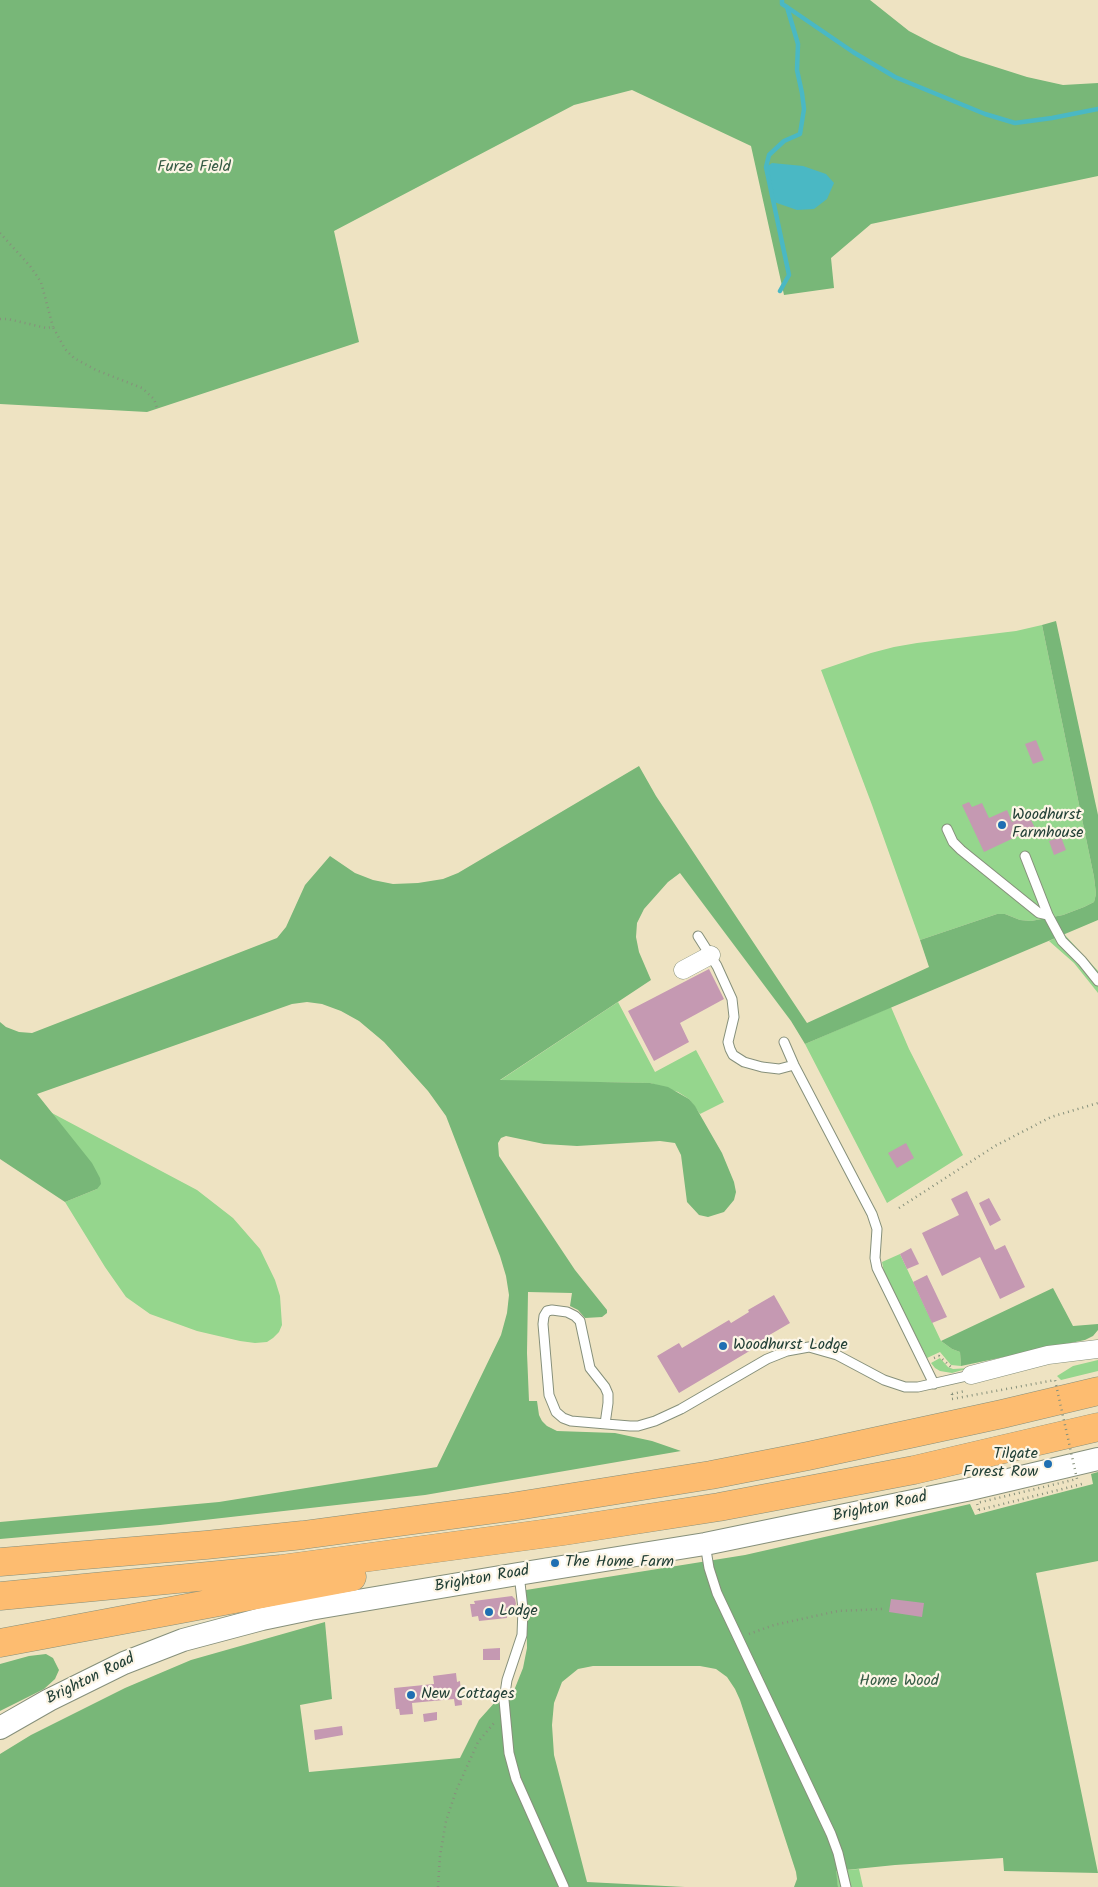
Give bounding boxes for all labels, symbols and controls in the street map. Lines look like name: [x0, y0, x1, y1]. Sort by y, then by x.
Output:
park label: Furze Field: [157, 158, 231, 178]
place label: Woodhurst Farmhouse: [1012, 806, 1083, 844]
marker: Woodhurst Farmhouse: [996, 819, 1008, 831]
place label: Woodhurst Lodge: [733, 1336, 848, 1356]
marker: Woodhurst Lodge: [717, 1340, 729, 1352]
place label: Tilgate Forest Row: [963, 1445, 1038, 1483]
marker: Tilgate Forest Row: [1042, 1458, 1054, 1470]
street label: Brighton Road: [831, 1489, 929, 1527]
place label: The Home Farm: [565, 1553, 674, 1573]
marker: The Home Farm: [549, 1557, 561, 1569]
street label: Brighton Road: [433, 1562, 531, 1598]
place label: Lodge: [499, 1602, 538, 1622]
marker: Lodge: [483, 1606, 495, 1618]
street label: Brighton Road: [44, 1650, 138, 1710]
park label: Home Wood: [859, 1672, 939, 1692]
place label: New Cottages: [421, 1685, 515, 1705]
marker: New Cottages: [405, 1689, 417, 1701]

